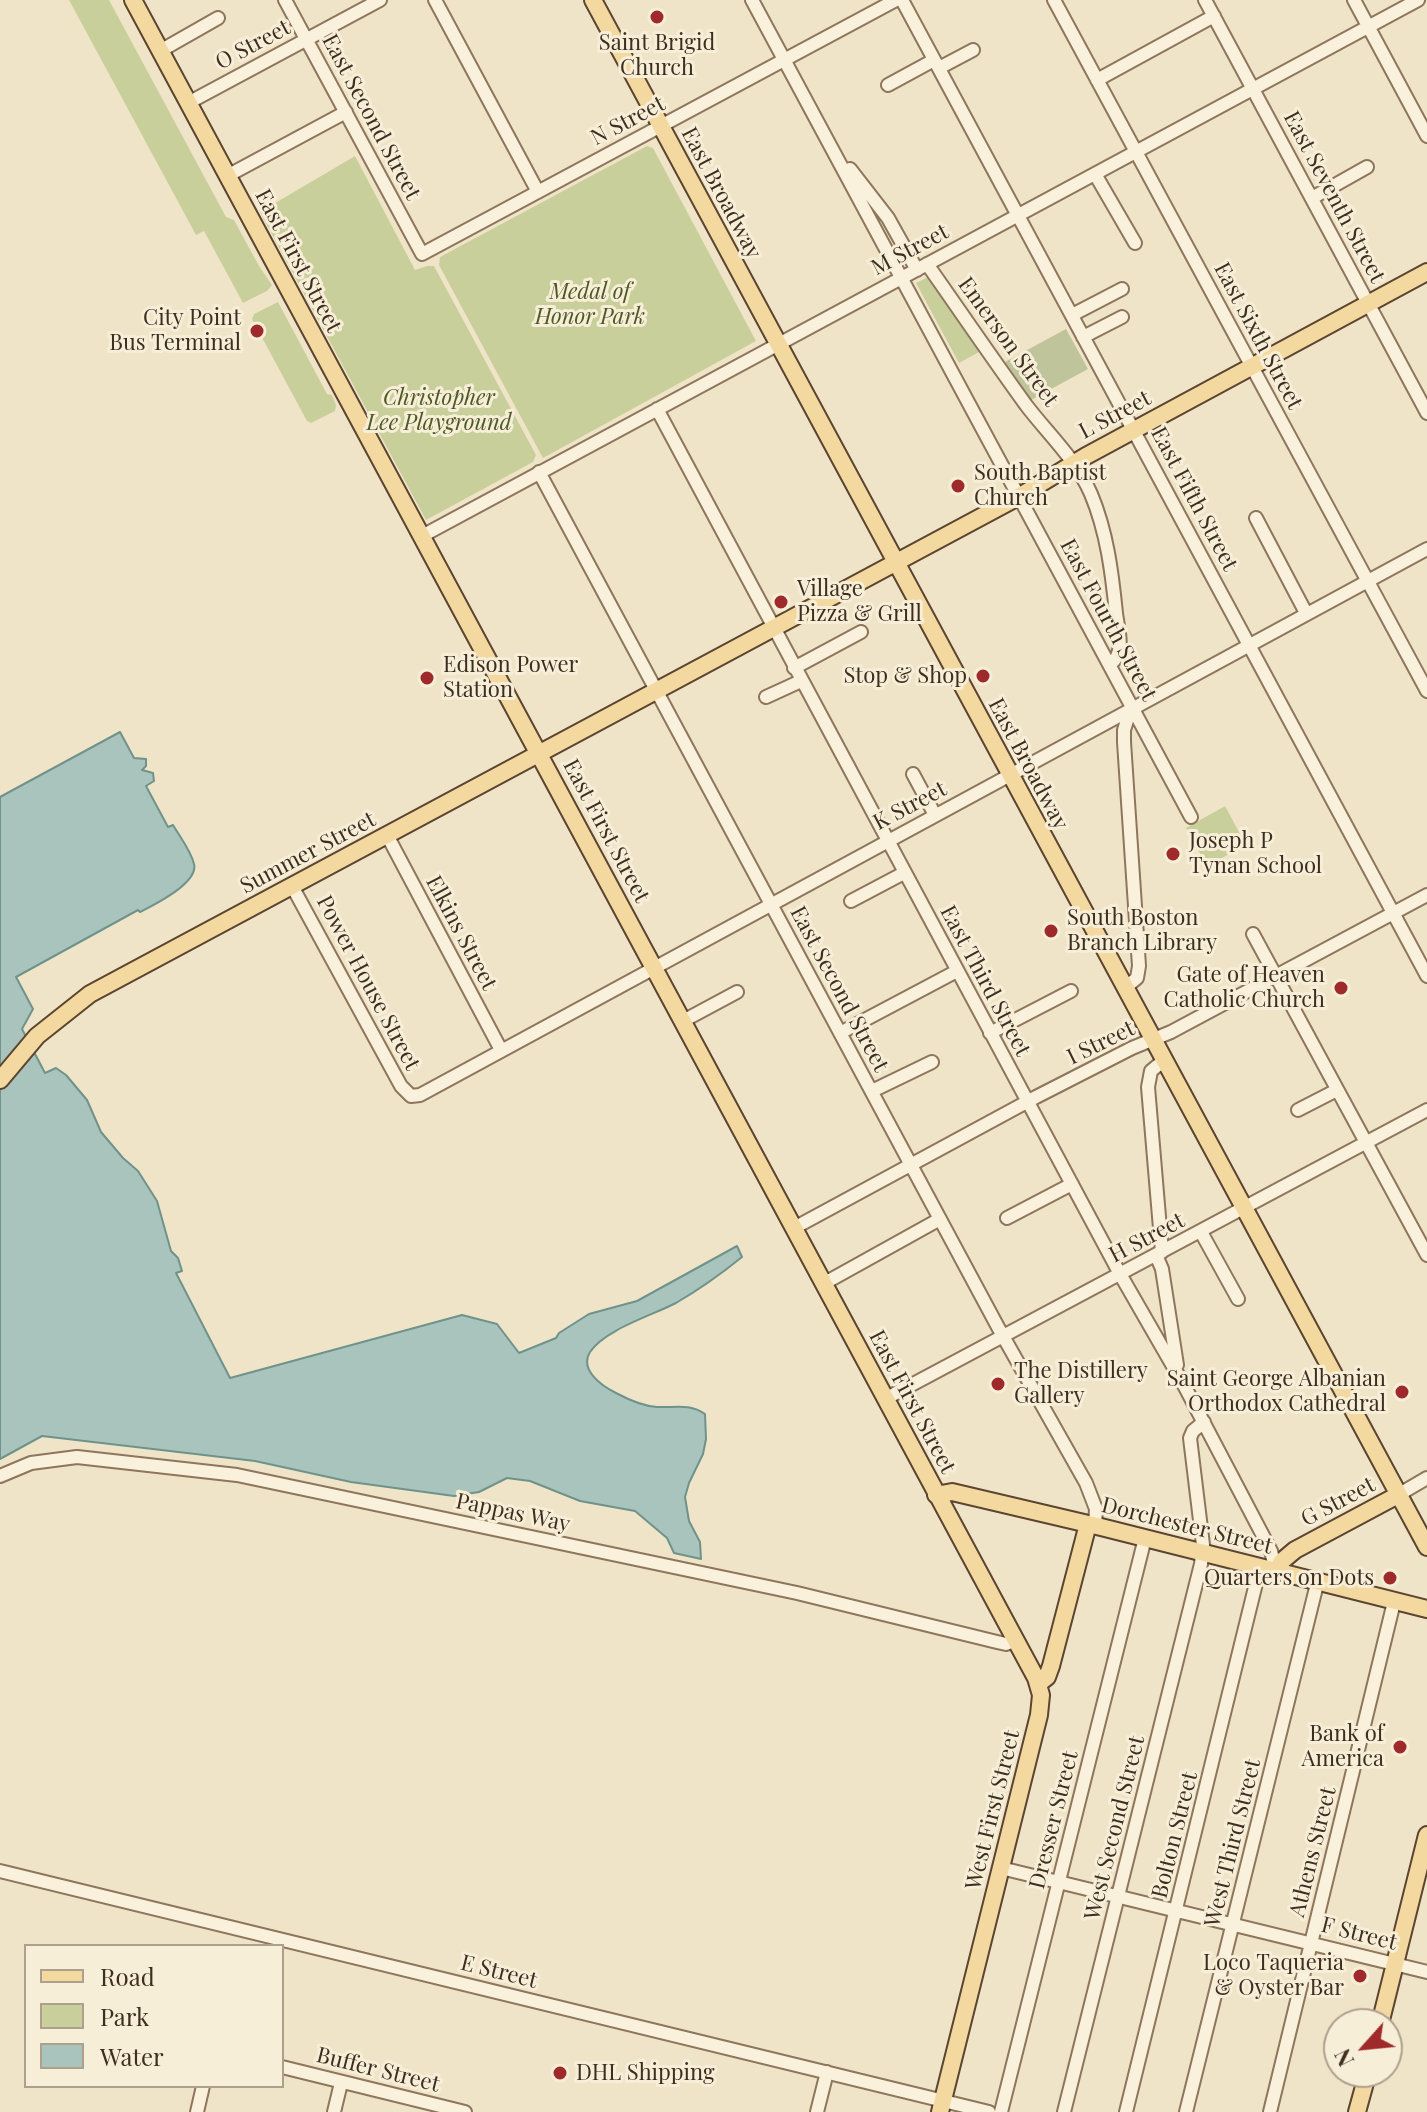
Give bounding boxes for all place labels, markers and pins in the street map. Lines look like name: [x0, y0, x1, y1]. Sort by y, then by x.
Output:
marker: Saint Brigid Church: [648, 8, 666, 26]
place label: Saint Brigid Church: [599, 30, 715, 82]
place label: City Point Bus Terminal: [109, 305, 241, 356]
marker: City Point Bus Terminal: [248, 322, 266, 340]
place label: South Baptist Church: [974, 460, 1106, 512]
marker: South Baptist Church: [949, 477, 967, 495]
place label: Village Pizza & Grill: [797, 576, 922, 628]
marker: Village Pizza & Grill: [772, 593, 790, 611]
place label: Edison Power Station: [443, 652, 578, 704]
place label: Stop & Shop: [843, 663, 967, 689]
marker: Stop & Shop: [974, 667, 992, 685]
marker: Edison Power Station: [418, 669, 436, 687]
place label: Joseph P Tynan School: [1189, 828, 1322, 880]
marker: Joseph P Tynan School: [1164, 845, 1182, 863]
place label: South Boston Branch Library: [1067, 905, 1217, 956]
marker: South Boston Branch Library: [1042, 922, 1060, 940]
place label: Gate of Heaven Catholic Church: [1164, 962, 1325, 1014]
marker: Gate of Heaven Catholic Church: [1332, 979, 1350, 997]
place label: The Distillery Gallery: [1014, 1358, 1148, 1410]
place label: Saint George Albanian Orthodox Cathedral: [1167, 1366, 1386, 1418]
marker: The Distillery Gallery: [989, 1375, 1007, 1393]
marker: Saint George Albanian Orthodox Cathedral: [1393, 1383, 1411, 1401]
place label: Quarters on Dots: [1204, 1565, 1374, 1591]
marker: Quarters on Dots: [1381, 1569, 1399, 1587]
place label: Bank of America: [1302, 1721, 1384, 1772]
marker: Bank of America: [1391, 1738, 1409, 1756]
place label: Loco Taqueria & Oyster Bar: [1203, 1950, 1344, 2002]
marker: Loco Taqueria & Oyster Bar: [1351, 1967, 1369, 1985]
place label: DHL Shipping: [576, 2060, 715, 2086]
marker: DHL Shipping: [551, 2064, 569, 2082]

